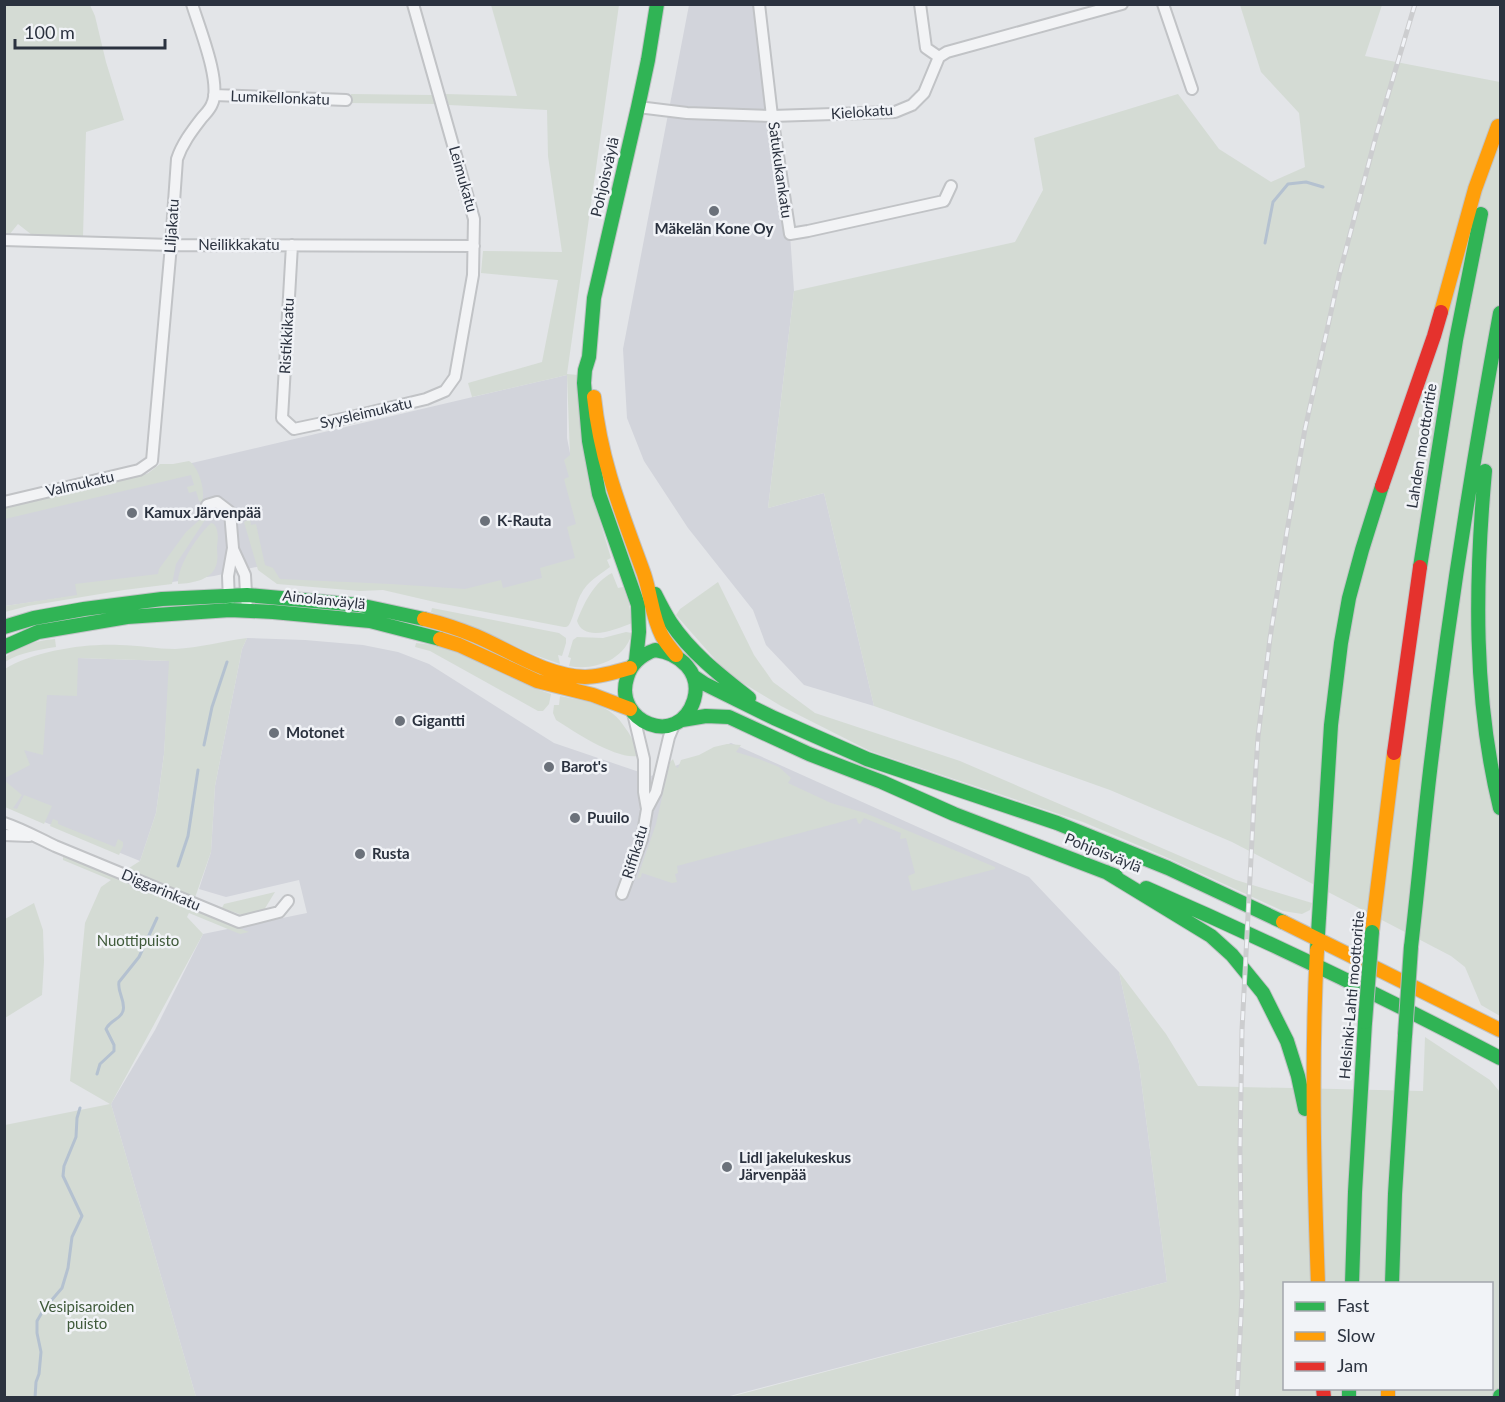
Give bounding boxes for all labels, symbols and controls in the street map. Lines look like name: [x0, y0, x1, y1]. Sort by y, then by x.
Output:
scale bar: [15, 12, 165, 50]
text: 100 m: [24, 21, 75, 43]
street label: Lumikellonkatu: [230, 86, 330, 108]
street label: Kielokatu: [830, 100, 894, 122]
street label: Satukukankatu: [765, 120, 797, 219]
street label: Pohjoisväylä: [586, 135, 622, 218]
street label: Leimukatu: [446, 144, 482, 214]
street label: Liljakatu: [160, 198, 182, 254]
marker: Mäkelän Kone Oy: [707, 204, 721, 218]
place label: Mäkelän Kone Oy: [654, 219, 774, 237]
street label: Neilikkakatu: [198, 235, 280, 253]
street label: Ristikkikatu: [275, 297, 297, 374]
street label: Lahden moottoritie: [1402, 382, 1440, 510]
street label: Syysleimukatu: [318, 393, 414, 431]
street label: Valmukatu: [44, 466, 116, 500]
place label: Kamux Järvenpää: [144, 503, 261, 521]
marker: Kamux Järvenpää: [125, 506, 139, 520]
place label: K-Rauta: [497, 511, 551, 529]
marker: K-Rauta: [478, 514, 492, 528]
street label: Ainolanväylä: [282, 586, 367, 612]
place label: Gigantti: [412, 711, 465, 729]
marker: Gigantti: [393, 714, 407, 728]
place label: Motonet: [286, 723, 345, 741]
marker: Motonet: [267, 726, 281, 740]
place label: Barot's: [561, 757, 608, 775]
marker: Barot's: [542, 760, 556, 774]
place label: Puuilo: [587, 808, 630, 826]
marker: Puuilo: [568, 811, 582, 825]
street label: Riffikatu: [617, 823, 651, 881]
street label: Pohjoisväylä: [1062, 829, 1144, 876]
place label: Rusta: [372, 844, 410, 862]
marker: Rusta: [353, 847, 367, 861]
street label: Diggarinkatu: [119, 864, 204, 914]
street label: Helsinki-Lahti moottoritie: [1335, 910, 1367, 1080]
park label: Nuottipuisto: [97, 931, 179, 949]
place label: Lidl jakelukeskus Järvenpää: [739, 1148, 851, 1183]
marker: Lidl jakelukeskus Järvenpää: [720, 1160, 734, 1174]
legend: [1283, 1282, 1493, 1390]
text: Fast: [1337, 1294, 1370, 1316]
park label: Vesipisaroiden puisto: [40, 1297, 134, 1332]
text: Slow: [1337, 1324, 1375, 1346]
text: Jam: [1337, 1354, 1368, 1376]

